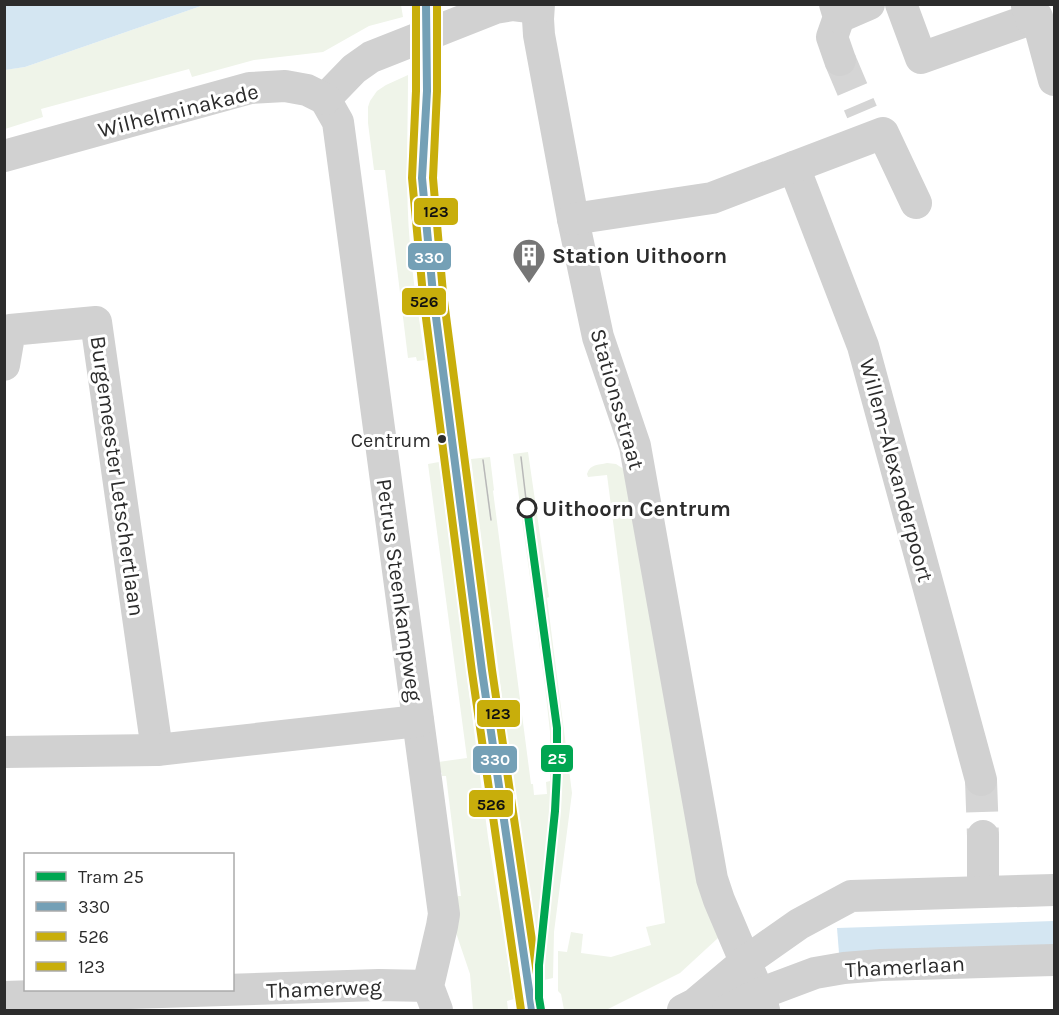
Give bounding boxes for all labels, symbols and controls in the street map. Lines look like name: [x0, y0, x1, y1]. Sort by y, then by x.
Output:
street label: Wilhelminakade: [95, 78, 261, 143]
line badge: 123: [413, 197, 459, 226]
text: 123: [423, 202, 449, 221]
building icon: Station Uithoorn: [511, 237, 547, 284]
line badge: 330: [407, 242, 452, 271]
place label: Station Uithoorn: [552, 243, 727, 269]
text: 330: [414, 248, 444, 267]
line badge: 526: [401, 287, 447, 316]
text: 526: [410, 292, 438, 311]
street label: Stationsstraat: [584, 326, 650, 473]
street label: Burgemeester Letschertlaan: [84, 334, 150, 618]
street label: Willem-Alexanderpoort: [854, 356, 938, 585]
place label: Centrum: [351, 429, 431, 452]
marker: Centrum: [436, 433, 448, 445]
street label: Petrus Steenkampweg: [370, 477, 428, 704]
place label: Uithoorn Centrum: [542, 496, 731, 522]
marker: Uithoorn Centrum: [517, 498, 537, 518]
line badge: 123: [476, 699, 521, 728]
text: 123: [485, 704, 511, 723]
line badge: 25: [540, 744, 574, 773]
line badge: 330: [472, 745, 518, 774]
text: 25: [548, 749, 567, 768]
text: 330: [480, 750, 510, 769]
line badge: 526: [468, 789, 514, 818]
text: 526: [477, 795, 505, 814]
legend: [24, 853, 234, 991]
text: Tram 25: [78, 866, 144, 888]
text: 330: [78, 896, 110, 918]
text: 526: [78, 926, 109, 948]
street label: Thamerlaan: [845, 951, 966, 983]
text: 123: [78, 956, 105, 978]
street label: Thamerweg: [266, 974, 383, 1004]

